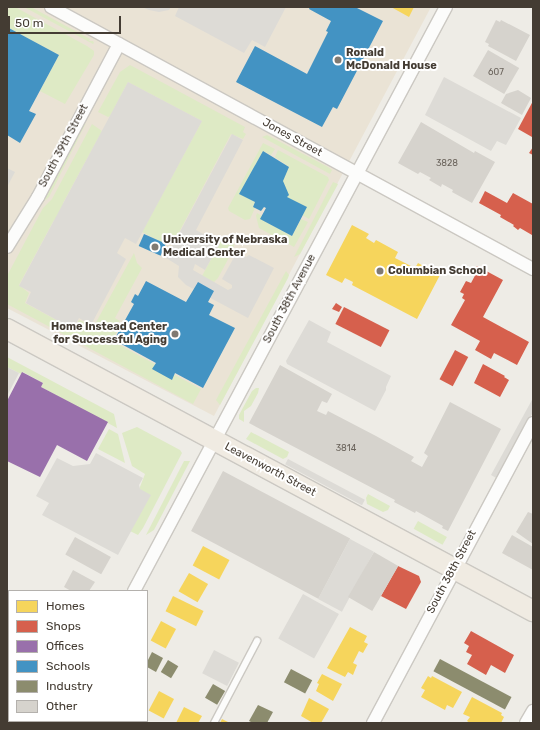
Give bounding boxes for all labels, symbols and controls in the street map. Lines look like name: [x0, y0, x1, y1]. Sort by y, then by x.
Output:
scale bar: [10, 8, 123, 34]
text: 50 m: [15, 16, 43, 30]
place label: Ronald McDonald House: [346, 47, 437, 73]
marker: Ronald McDonald House: [333, 55, 343, 65]
house number: 607: [488, 67, 504, 77]
street label: South 39th Street: [37, 102, 91, 190]
street label: Jones Street: [260, 116, 324, 160]
house number: 3828: [436, 158, 458, 168]
place label: University of Nebraska Medical Center: [163, 234, 288, 260]
marker: University of Nebraska Medical Center: [150, 242, 160, 252]
street label: South 38th Avenue: [261, 252, 319, 346]
place label: Columbian School: [388, 264, 486, 278]
marker: Columbian School: [375, 266, 385, 276]
place label: Home Instead Center for Successful Aging: [51, 321, 167, 347]
marker: Home Instead Center for Successful Aging: [170, 329, 180, 339]
street label: Leavenworth Street: [222, 440, 318, 500]
house number: 3814: [336, 443, 356, 453]
street label: South 38th Street: [424, 528, 480, 616]
legend: [8, 590, 148, 722]
text: Homes: [46, 599, 85, 613]
text: Shops: [46, 619, 81, 633]
text: Offices: [46, 639, 84, 653]
text: Schools: [46, 659, 90, 673]
text: Industry: [46, 679, 93, 693]
text: Other: [46, 699, 77, 713]

